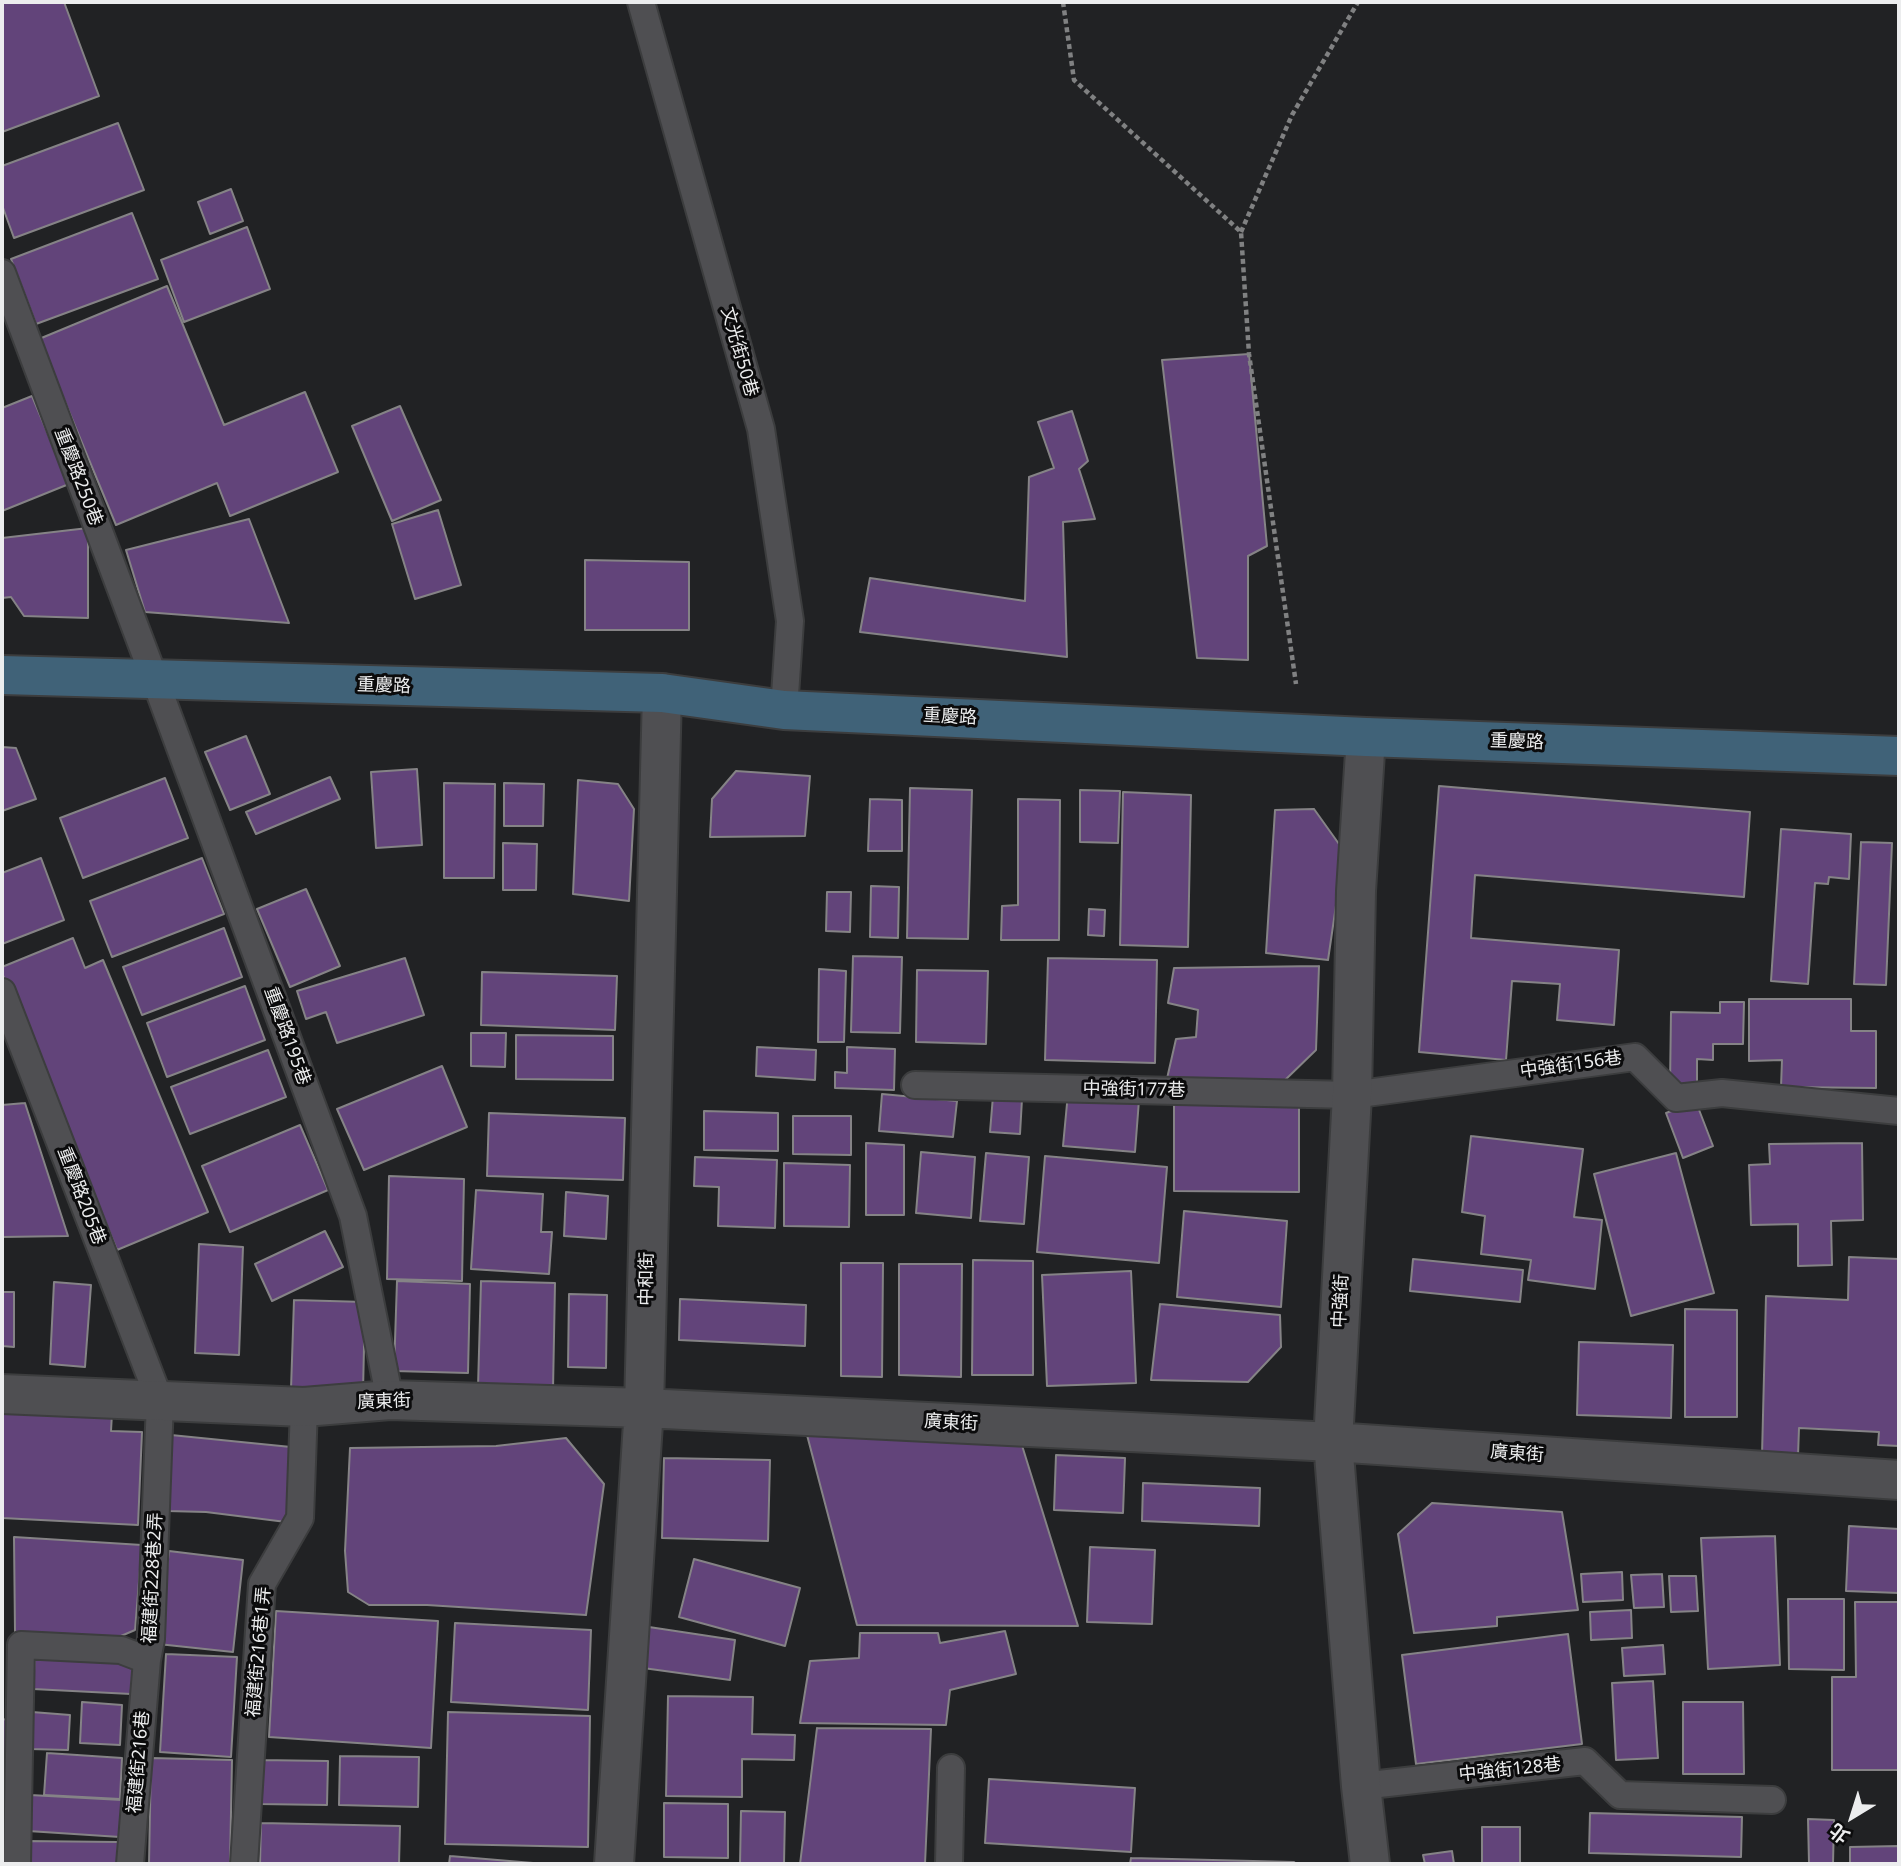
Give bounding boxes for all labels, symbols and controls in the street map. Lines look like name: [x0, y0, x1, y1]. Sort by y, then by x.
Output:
street label: 文光街50巷: [716, 305, 762, 399]
street label: 重慶路250巷: [49, 425, 107, 529]
street label: 重慶路: [357, 674, 411, 698]
street label: 重慶路: [922, 705, 978, 729]
street label: 重慶路: [1490, 730, 1544, 754]
street label: 重慶路195巷: [259, 984, 315, 1088]
street label: 中強街156巷: [1519, 1047, 1623, 1083]
street label: 中強街177巷: [1082, 1078, 1186, 1102]
street label: 重慶路205巷: [52, 1144, 110, 1248]
street label: 中和街: [636, 1252, 658, 1306]
street label: 中強街: [1329, 1273, 1353, 1329]
street label: 廣東街: [357, 1390, 411, 1414]
street label: 廣東街: [923, 1411, 979, 1435]
street label: 廣東街: [1489, 1441, 1545, 1467]
street label: 福建街228巷2弄: [139, 1512, 167, 1644]
street label: 福建街216巷1弄: [243, 1586, 275, 1718]
street label: 福建街216巷: [124, 1710, 154, 1814]
street label: 中強街128巷: [1458, 1754, 1562, 1786]
north arrow: [1817, 1782, 1887, 1852]
text: 北: [1824, 1817, 1855, 1850]

